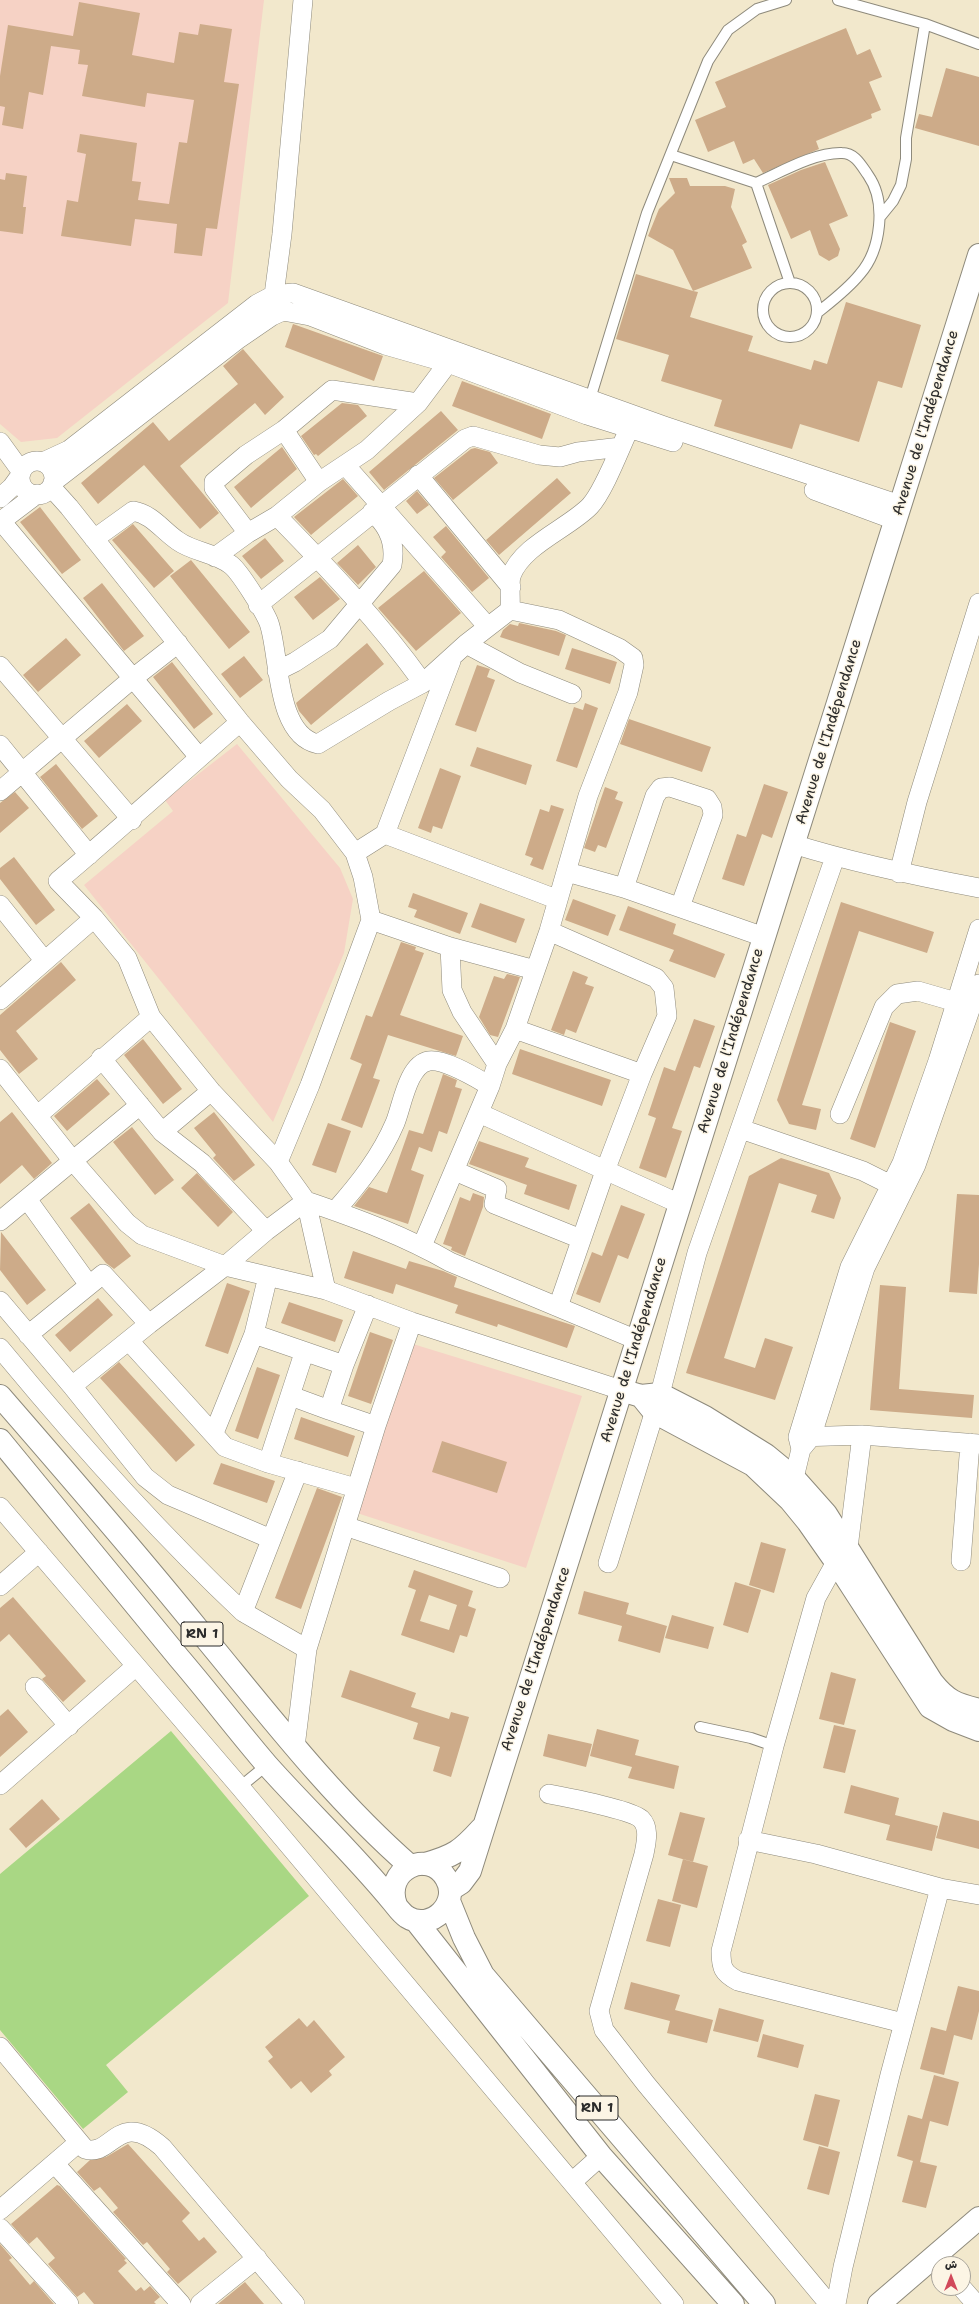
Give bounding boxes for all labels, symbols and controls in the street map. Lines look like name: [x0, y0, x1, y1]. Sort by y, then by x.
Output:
street label: Avenue de l'Indépendance: [889, 328, 963, 518]
street label: Avenue de l'Indépendance: [792, 637, 866, 827]
street label: Avenue de l'Indépendance: [694, 946, 768, 1136]
street label: Avenue de l'Indépendance: [597, 1255, 671, 1445]
street label: Avenue de l'Indépendance: [498, 1565, 574, 1753]
road number: RN 1: [181, 1622, 223, 1646]
road number: RN 1: [576, 2096, 618, 2120]
north arrow: [931, 2256, 971, 2296]
text: ش: [945, 2257, 957, 2272]

